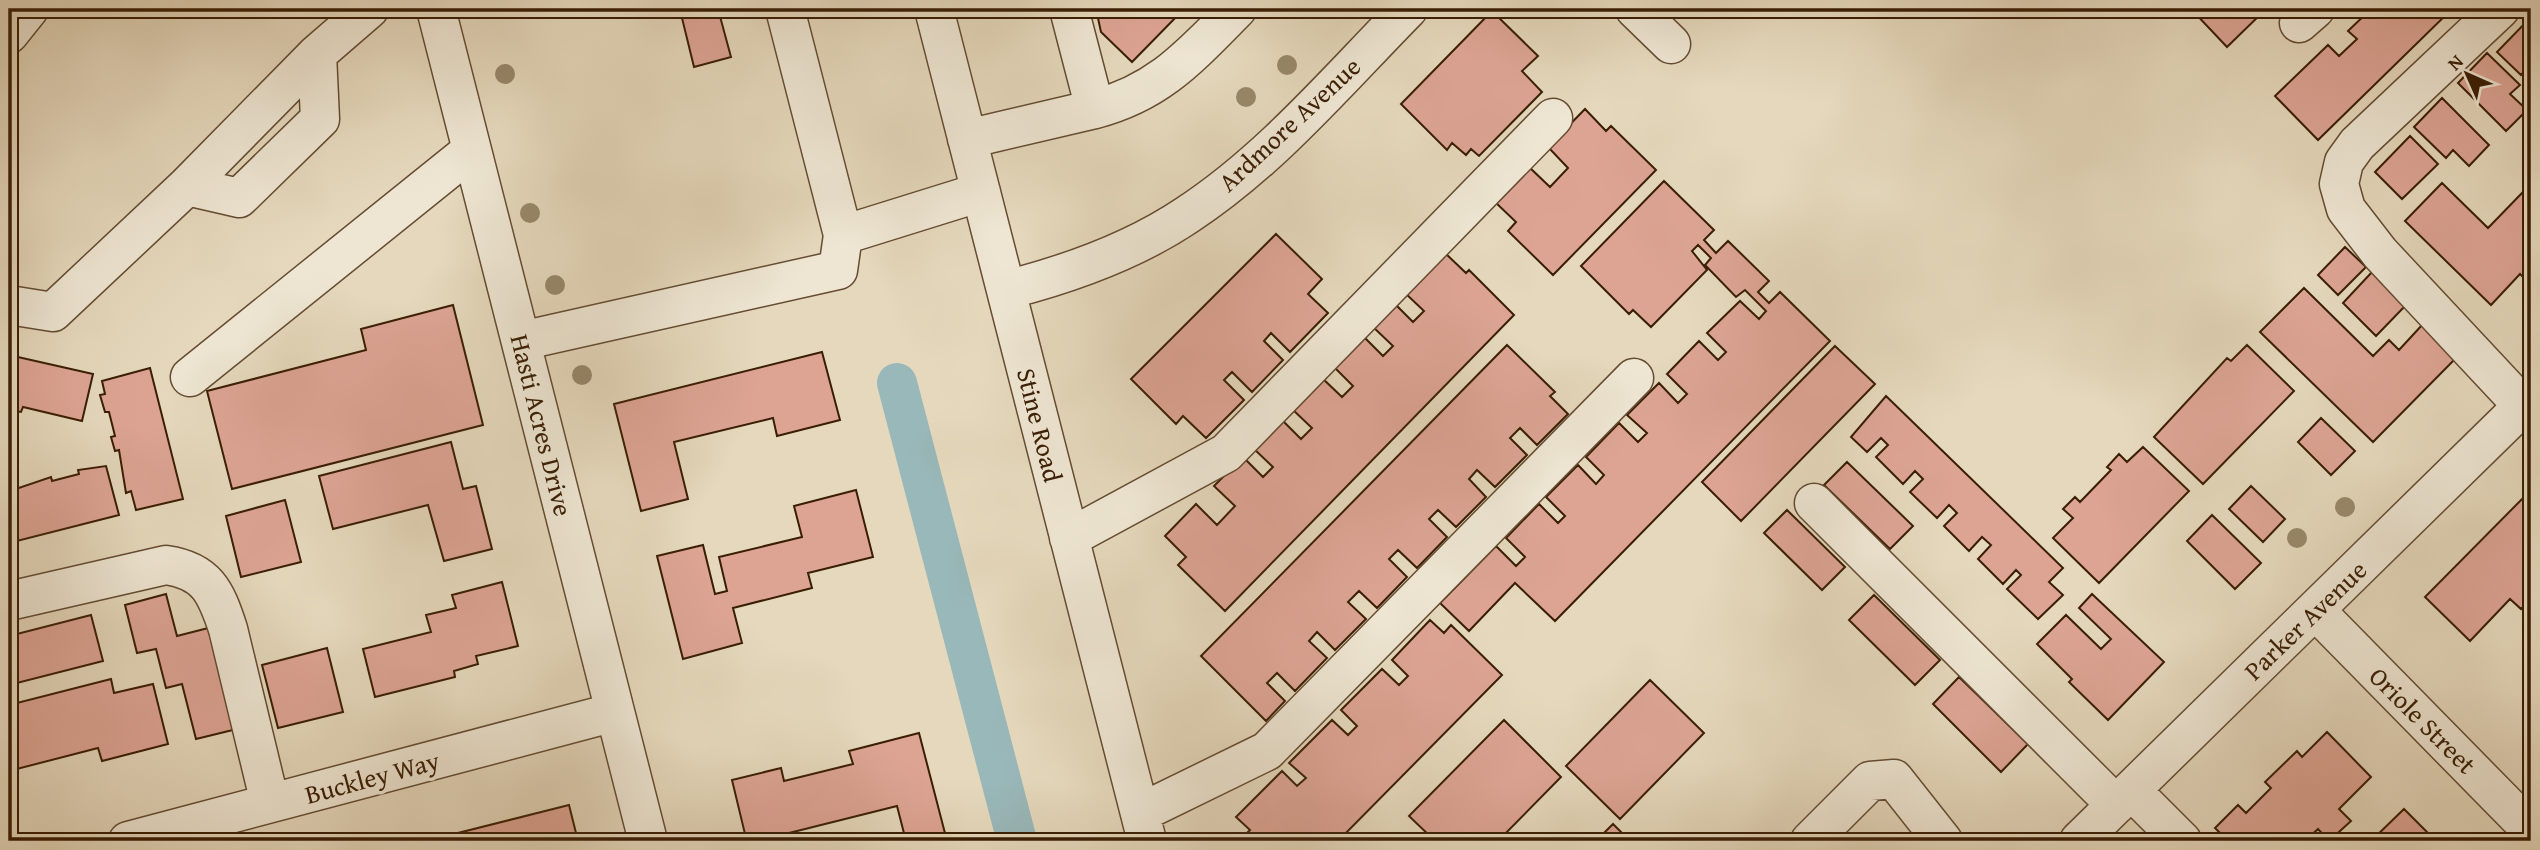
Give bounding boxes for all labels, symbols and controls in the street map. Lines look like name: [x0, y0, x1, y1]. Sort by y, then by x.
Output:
north arrow: [2432, 38, 2502, 108]
street label: Ardmore Avenue: [1209, 47, 1369, 201]
text: N: [2441, 47, 2470, 76]
street label: Hasti Acres Drive: [501, 330, 583, 520]
street label: Stine Road: [1007, 364, 1073, 486]
street label: Parker Avenue: [2235, 551, 2375, 689]
street label: Oriole Street: [2360, 657, 2486, 783]
street label: Buckley Way: [300, 740, 444, 814]

